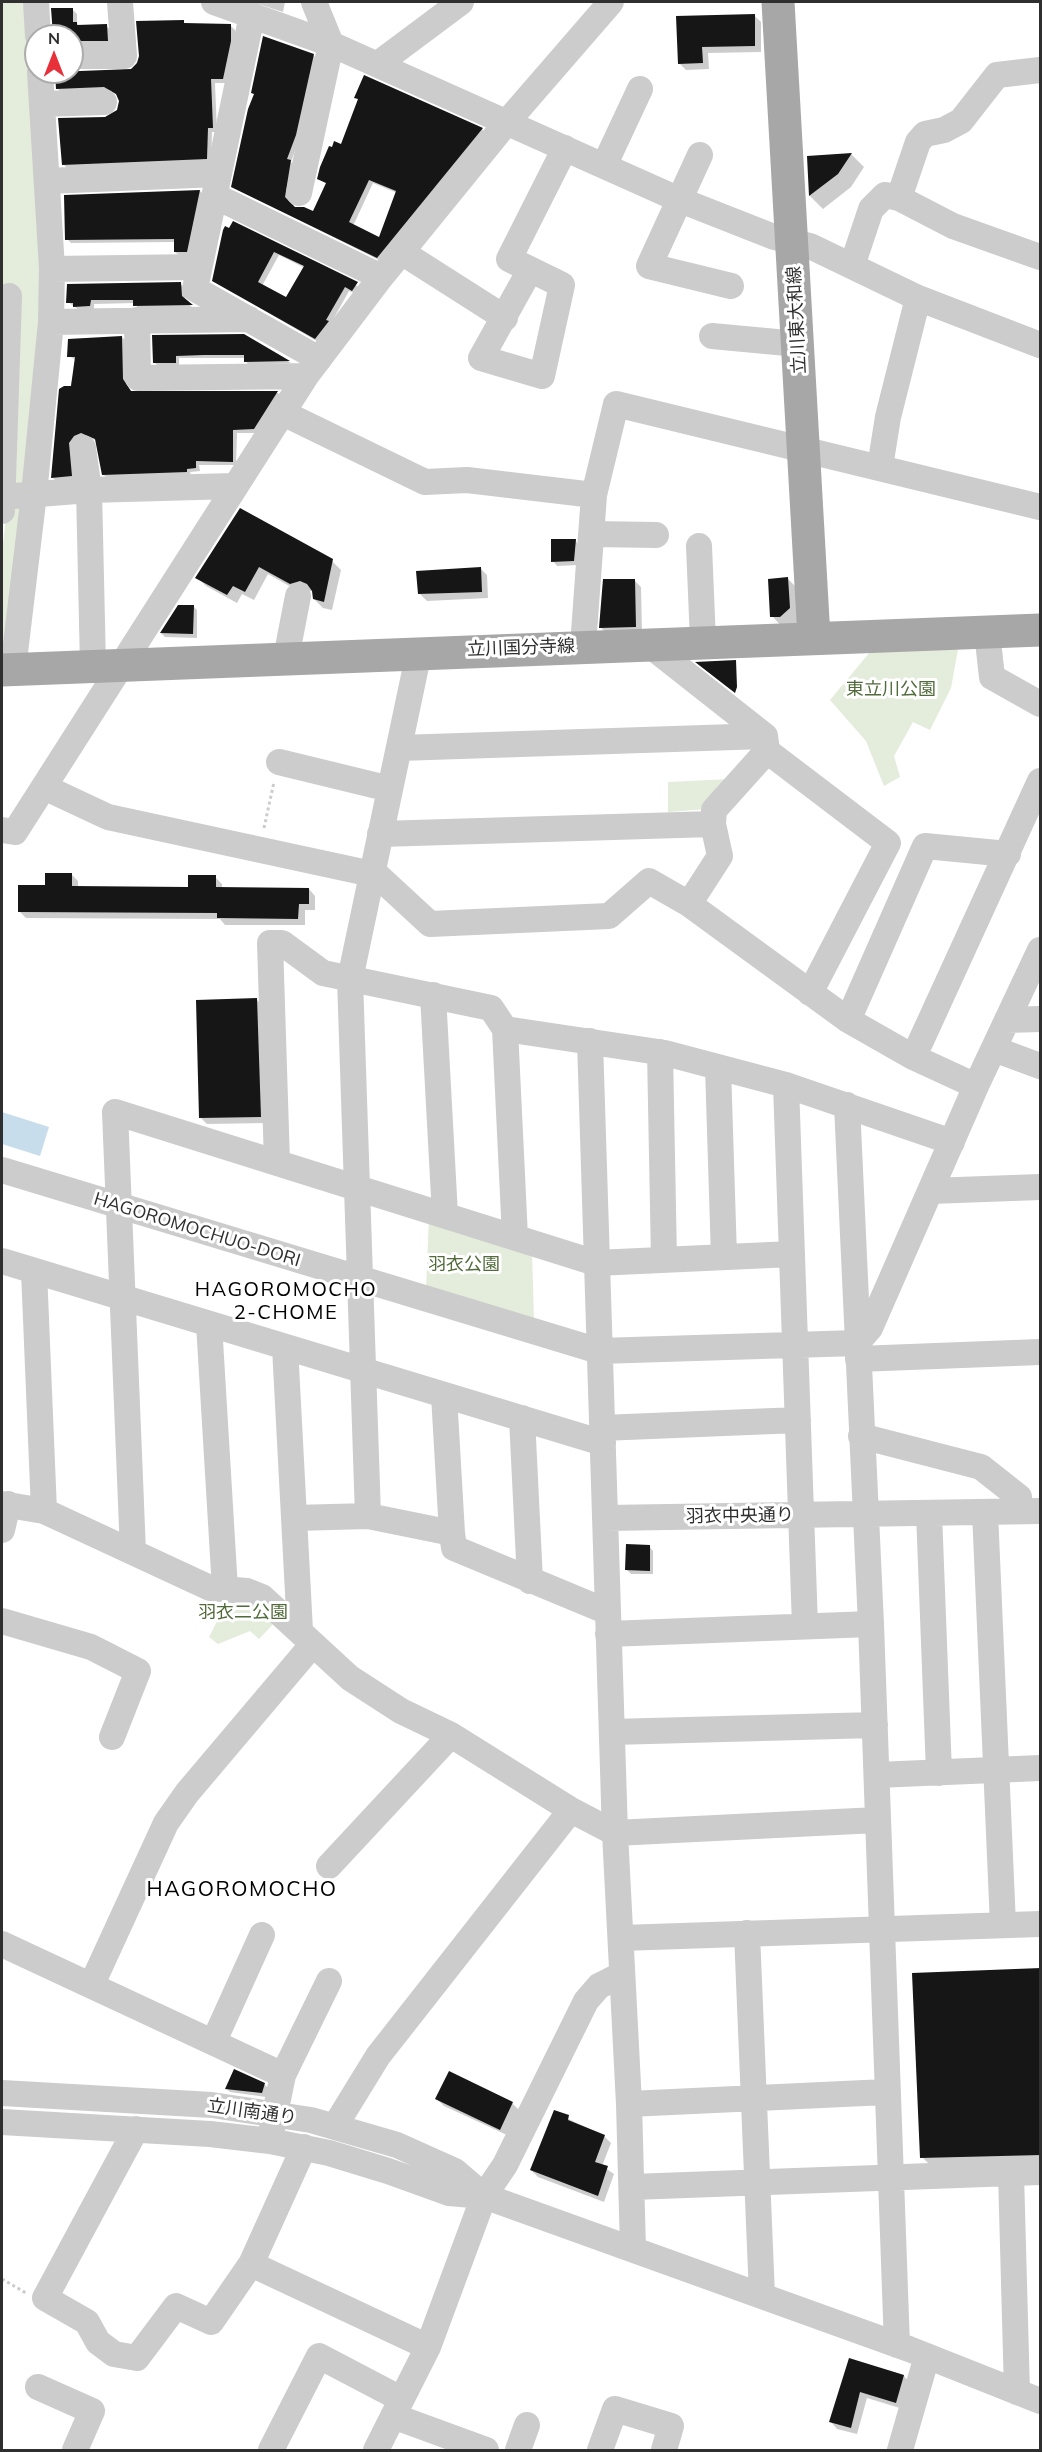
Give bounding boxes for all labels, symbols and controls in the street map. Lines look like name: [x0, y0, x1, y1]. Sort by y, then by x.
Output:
north arrow: [24, 24, 84, 84]
text: N: [48, 28, 60, 48]
street label: 立川東大和線: [783, 266, 811, 374]
street label: 立川国分寺線: [467, 635, 575, 661]
park label: 東立川公園: [846, 679, 936, 701]
street label: HAGOROMOCHUO-DORI: [91, 1188, 303, 1272]
park label: 羽衣公園: [428, 1254, 500, 1276]
district label: HAGOROMOCHO 2-CHOME: [195, 1278, 377, 1325]
street label: 羽衣中央通り: [686, 1504, 794, 1528]
park label: 羽衣二公園: [198, 1602, 288, 1624]
district label: HAGOROMOCHO: [147, 1877, 337, 1903]
street label: 立川南通り: [206, 2095, 298, 2129]

